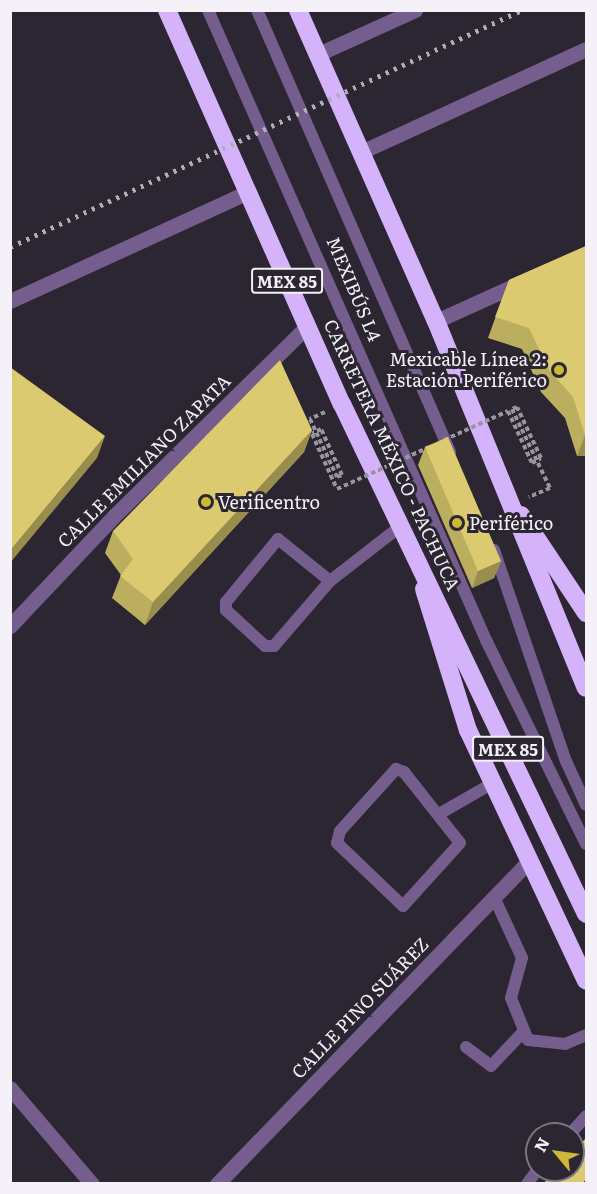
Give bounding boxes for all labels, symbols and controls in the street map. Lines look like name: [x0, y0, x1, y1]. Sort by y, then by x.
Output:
street label: MEXIBÚS L4: [322, 233, 386, 345]
road number: MEX 85: [251, 268, 323, 294]
street label: CARRETERA MÉXICO - PACHUCA: [320, 316, 464, 594]
place label: Mexicable Línea 2: Estación Periférico: [386, 349, 547, 392]
marker: Mexicable Línea 2: Estación Periférico: [552, 363, 566, 377]
street label: CALLE EMILIANO ZAPATA: [53, 370, 235, 552]
place label: Verificentro: [218, 491, 320, 513]
marker: Verificentro: [199, 495, 213, 509]
place label: Periférico: [469, 512, 553, 534]
marker: Periférico: [450, 516, 464, 530]
road number: MEX 85: [472, 736, 544, 762]
street label: CALLE PINO SUÁREZ: [287, 933, 433, 1083]
north arrow: [525, 1122, 585, 1182]
text: N: [527, 1133, 555, 1156]

